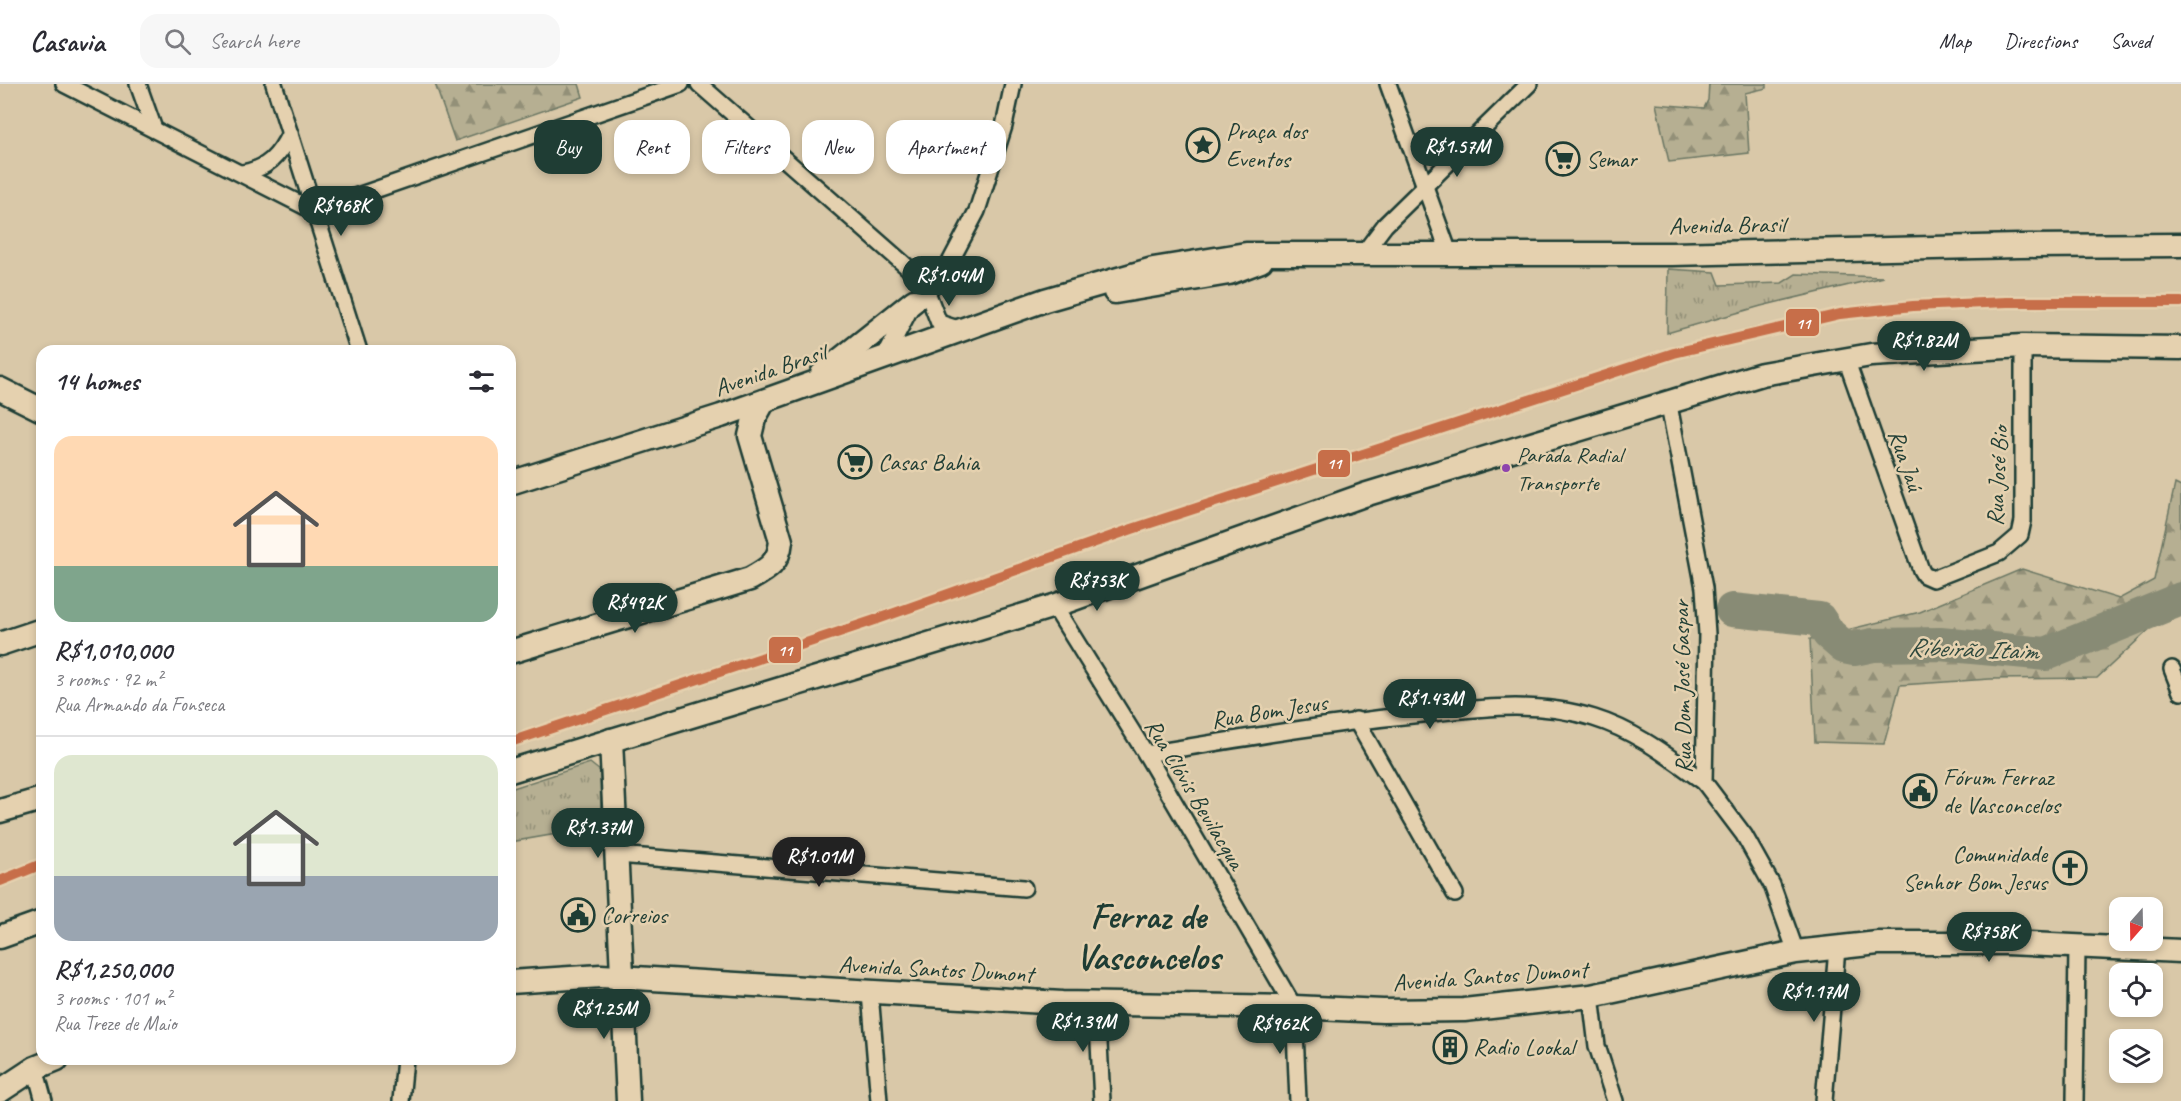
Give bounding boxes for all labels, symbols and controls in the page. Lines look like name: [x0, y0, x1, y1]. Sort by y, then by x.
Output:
search box: [140, 14, 560, 68]
text: Casavia: [30, 24, 104, 59]
icon: search: [161, 25, 194, 58]
text: Search here: [209, 27, 299, 55]
text: Map: [1939, 28, 1971, 54]
text: Directions: [2004, 28, 2077, 54]
text: Saved: [2110, 28, 2151, 54]
place label: Praça dos Eventos: [1226, 116, 1309, 174]
chip: Buy: [534, 120, 602, 174]
chip: Rent: [614, 120, 690, 174]
chip: Filters: [702, 120, 790, 174]
chip: New: [802, 120, 874, 174]
chip: Apartment: [886, 120, 1006, 174]
place icon: Praça dos Eventos: [1185, 127, 1221, 163]
pin: R$1.57M: [1402, 127, 1512, 178]
text: R$1.57M: [1424, 134, 1490, 159]
supermarket icon: Semar: [1545, 141, 1581, 177]
place label: Semar: [1586, 144, 1639, 174]
pin: R$968K: [292, 186, 390, 237]
text: R$968K: [312, 193, 370, 218]
street label: Avenida Brasil: [1669, 209, 1789, 241]
pin: R$1.04M: [894, 256, 1004, 307]
text: R$1.04M: [916, 263, 982, 288]
line badge: 11: [1785, 308, 1820, 337]
text: 11: [1796, 314, 1812, 334]
pin: R$1.82M: [1869, 321, 1979, 372]
text: R$1.82M: [1891, 328, 1957, 353]
street label: Avenida Brasil: [710, 336, 834, 403]
text: 14 homes: [54, 365, 139, 398]
icon: filters: [465, 365, 498, 398]
street label: Rua José Bio: [1979, 423, 2015, 527]
street label: Rua Jaú: [1882, 426, 1931, 496]
place label: Parada Radial Transporte: [1517, 441, 1627, 497]
supermarket icon: Casas Bahia: [837, 444, 873, 480]
place label: Casas Bahia: [878, 447, 980, 477]
line badge: 11: [1317, 449, 1351, 478]
text: 11: [1327, 454, 1343, 474]
marker: Parada Radial Transporte: [1500, 462, 1512, 474]
icon: home: [222, 475, 330, 583]
pin: R$753K: [1048, 561, 1146, 612]
text: R$753K: [1069, 568, 1125, 593]
pin: R$492K: [586, 583, 684, 634]
text: R$492K: [607, 590, 663, 615]
street label: Rua Dom José Gaspar: [1665, 598, 1699, 774]
water label: Ribeirão Itaim: [1907, 630, 2042, 668]
text: R$1,010,000: [54, 634, 172, 667]
line badge: 11: [768, 636, 802, 664]
text: 11: [778, 641, 794, 661]
text: 3 rooms · 92 m²: [54, 667, 162, 692]
pin: R$1.43M: [1375, 679, 1485, 730]
text: R$1.43M: [1397, 686, 1463, 711]
street label: Rua Bom Jesus: [1209, 687, 1331, 735]
text: Rua Armando da Fonseca: [54, 692, 224, 717]
street label: Rua Clóvis Bevilacqua: [1138, 713, 1253, 877]
place label: Fórum Ferraz de Vasconcelos: [1943, 762, 2062, 820]
public building icon: Fórum Ferraz de Vasconcelos: [1902, 773, 1938, 809]
icon: home: [222, 794, 330, 902]
pin: R$1.37M: [543, 808, 653, 859]
text: R$1.37M: [565, 815, 631, 840]
pin: R$1.01M: [764, 837, 874, 888]
place label: Comunidade Senhor Bom Jesus: [1903, 839, 2049, 897]
text: R$1.01M: [786, 844, 852, 869]
church icon: Comunidade Senhor Bom Jesus: [2052, 850, 2088, 886]
district label: Ferraz de Vasconcelos: [1076, 893, 1223, 980]
public building icon: Correios: [560, 897, 596, 933]
north arrow: [2109, 897, 2163, 951]
map controls: [2109, 897, 2163, 1083]
place label: Correios: [601, 900, 669, 930]
pin: R$758K: [1940, 912, 2038, 963]
text: R$758K: [1961, 919, 2017, 944]
street label: Avenida Santos Dumont: [838, 949, 1037, 989]
text: R$1,250,000: [54, 953, 172, 986]
street label: Avenida Santos Dumont: [1392, 954, 1591, 998]
button: locate: [2109, 963, 2163, 1017]
pin: R$1.17M: [1759, 972, 1869, 1023]
text: R$1.17M: [1781, 979, 1847, 1004]
text: 3 rooms · 101 m²: [54, 986, 171, 1011]
pin: R$1.25M: [549, 989, 659, 1040]
text: R$1.25M: [571, 996, 637, 1021]
pin: R$1.39M: [1028, 1002, 1138, 1053]
pin: R$962K: [1231, 1004, 1329, 1055]
text: R$1.39M: [1050, 1009, 1116, 1034]
text: Rua Treze de Maio: [54, 1011, 177, 1036]
text: R$962K: [1251, 1011, 1309, 1036]
building icon: Radio Lookal: [1432, 1029, 1468, 1065]
button: layers: [2109, 1029, 2163, 1083]
place label: Radio Lookal: [1473, 1032, 1578, 1062]

